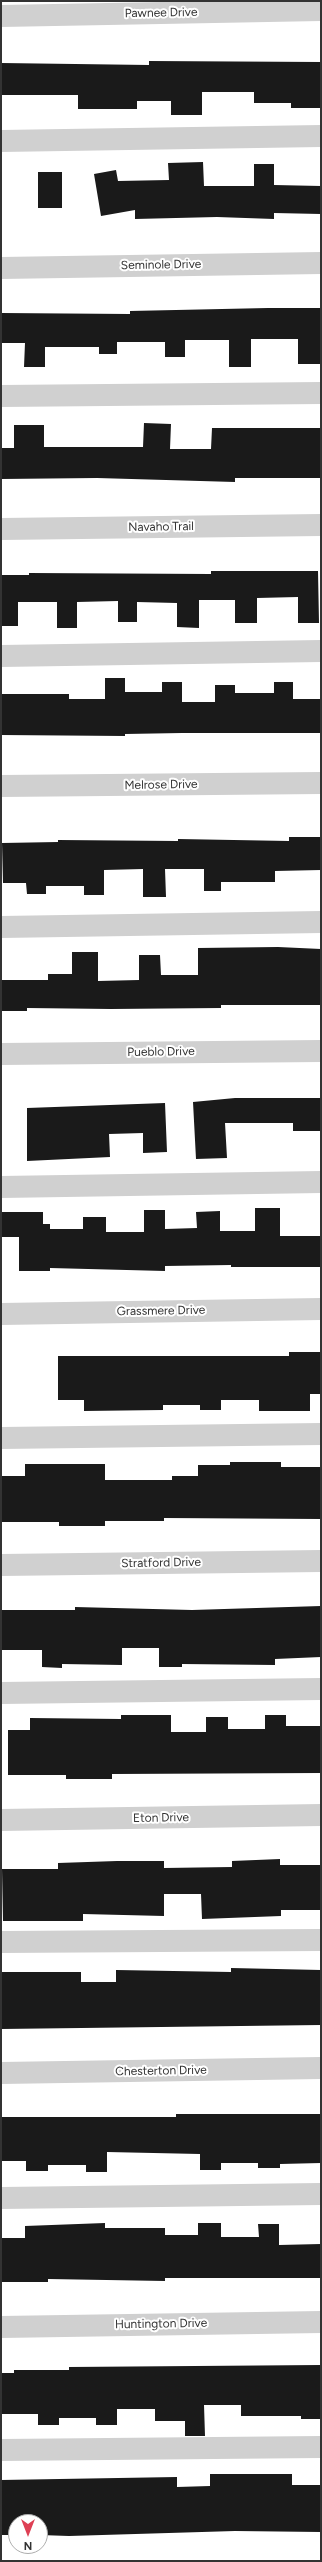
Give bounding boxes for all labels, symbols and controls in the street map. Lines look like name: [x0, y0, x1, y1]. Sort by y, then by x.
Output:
street label: Pawnee Drive: [124, 5, 198, 21]
street label: Seminole Drive: [121, 257, 201, 273]
street label: Navaho Trail: [128, 519, 194, 535]
street label: Melrose Drive: [124, 777, 198, 793]
street label: Pueblo Drive: [127, 1044, 195, 1060]
street label: Grassmere Drive: [117, 1303, 205, 1319]
street label: Stratford Drive: [121, 1555, 201, 1571]
street label: Eton Drive: [133, 1810, 189, 1826]
street label: Chesterton Drive: [115, 2063, 207, 2079]
street label: Huntington Drive: [115, 2316, 207, 2332]
north arrow: [8, 2514, 48, 2554]
text: N: [24, 2539, 32, 2552]

